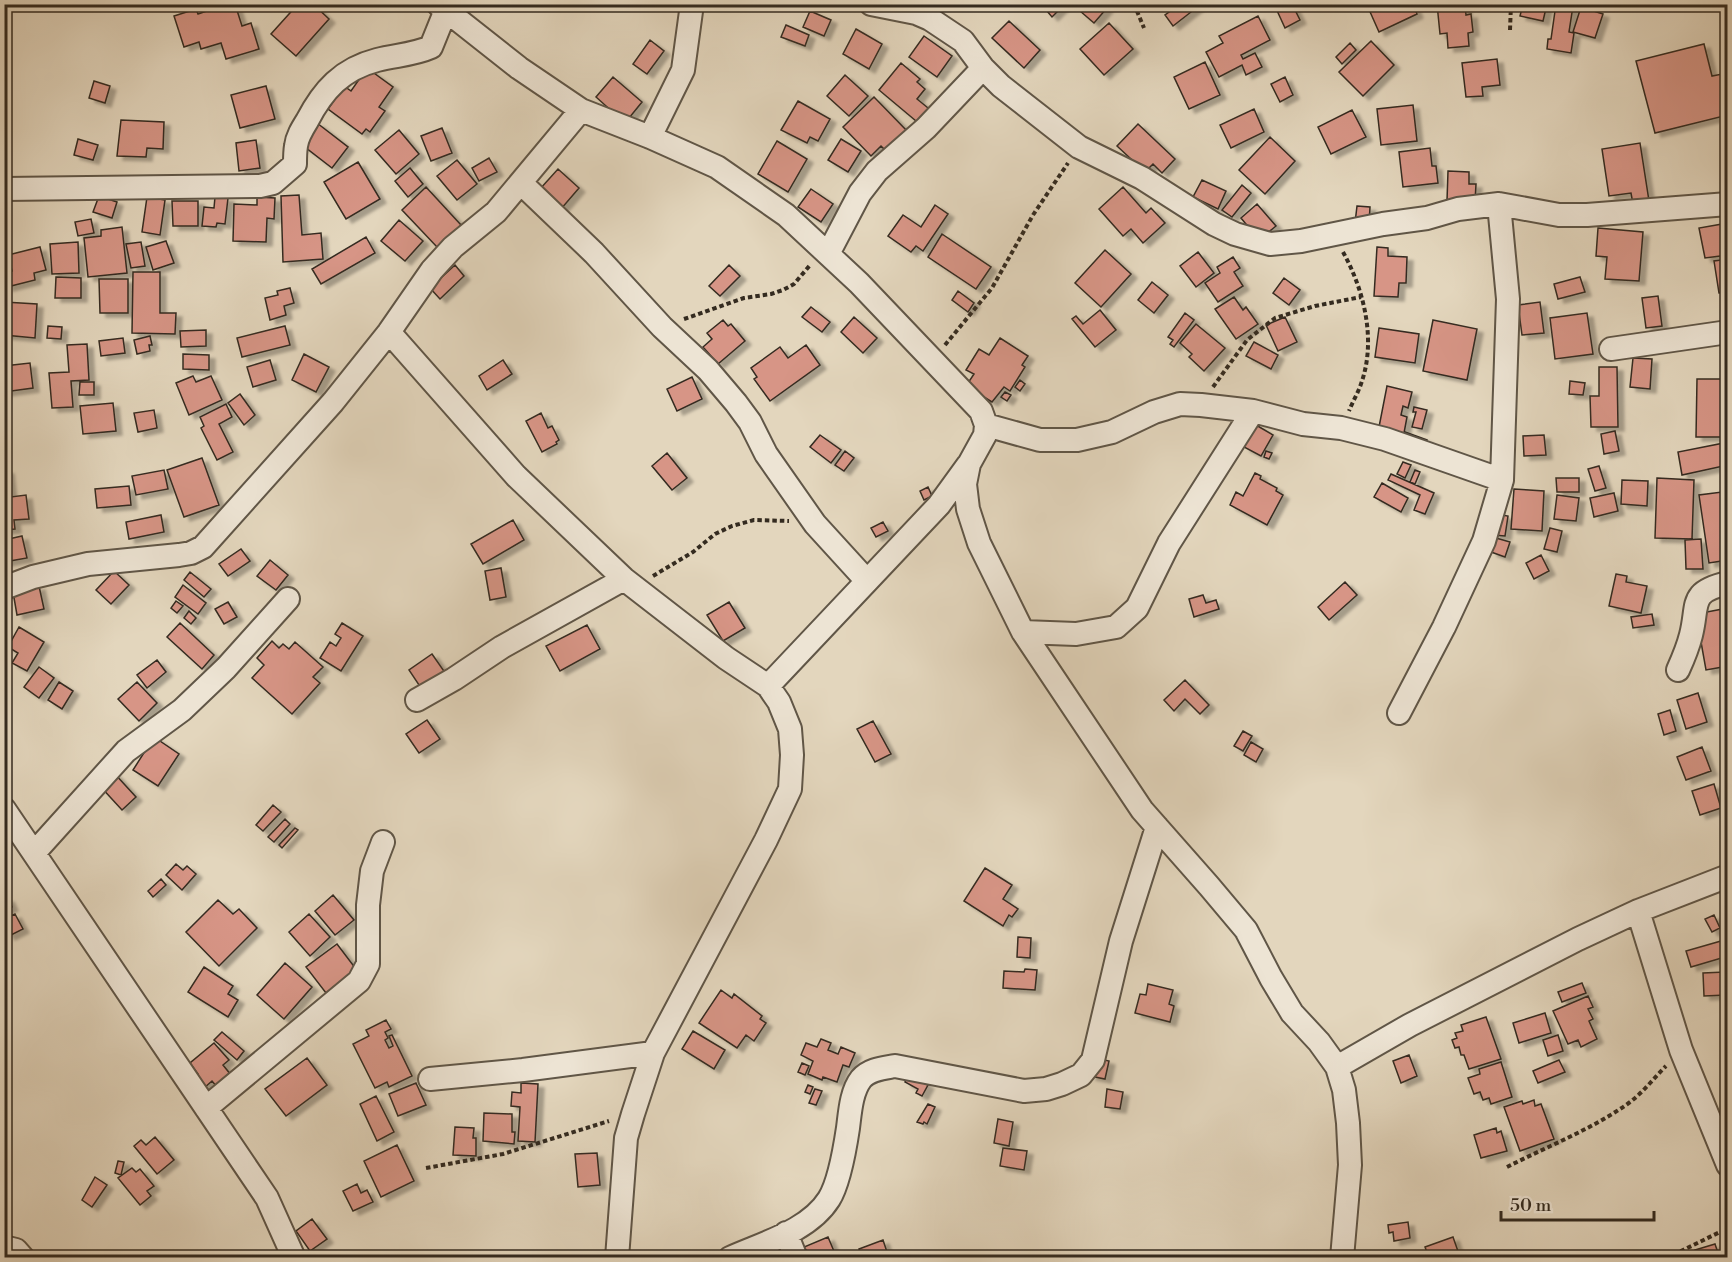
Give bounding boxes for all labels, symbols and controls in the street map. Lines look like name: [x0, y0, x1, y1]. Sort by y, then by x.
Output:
scale bar: [1501, 1184, 1654, 1222]
text: 50 m: [1510, 1194, 1552, 1217]

